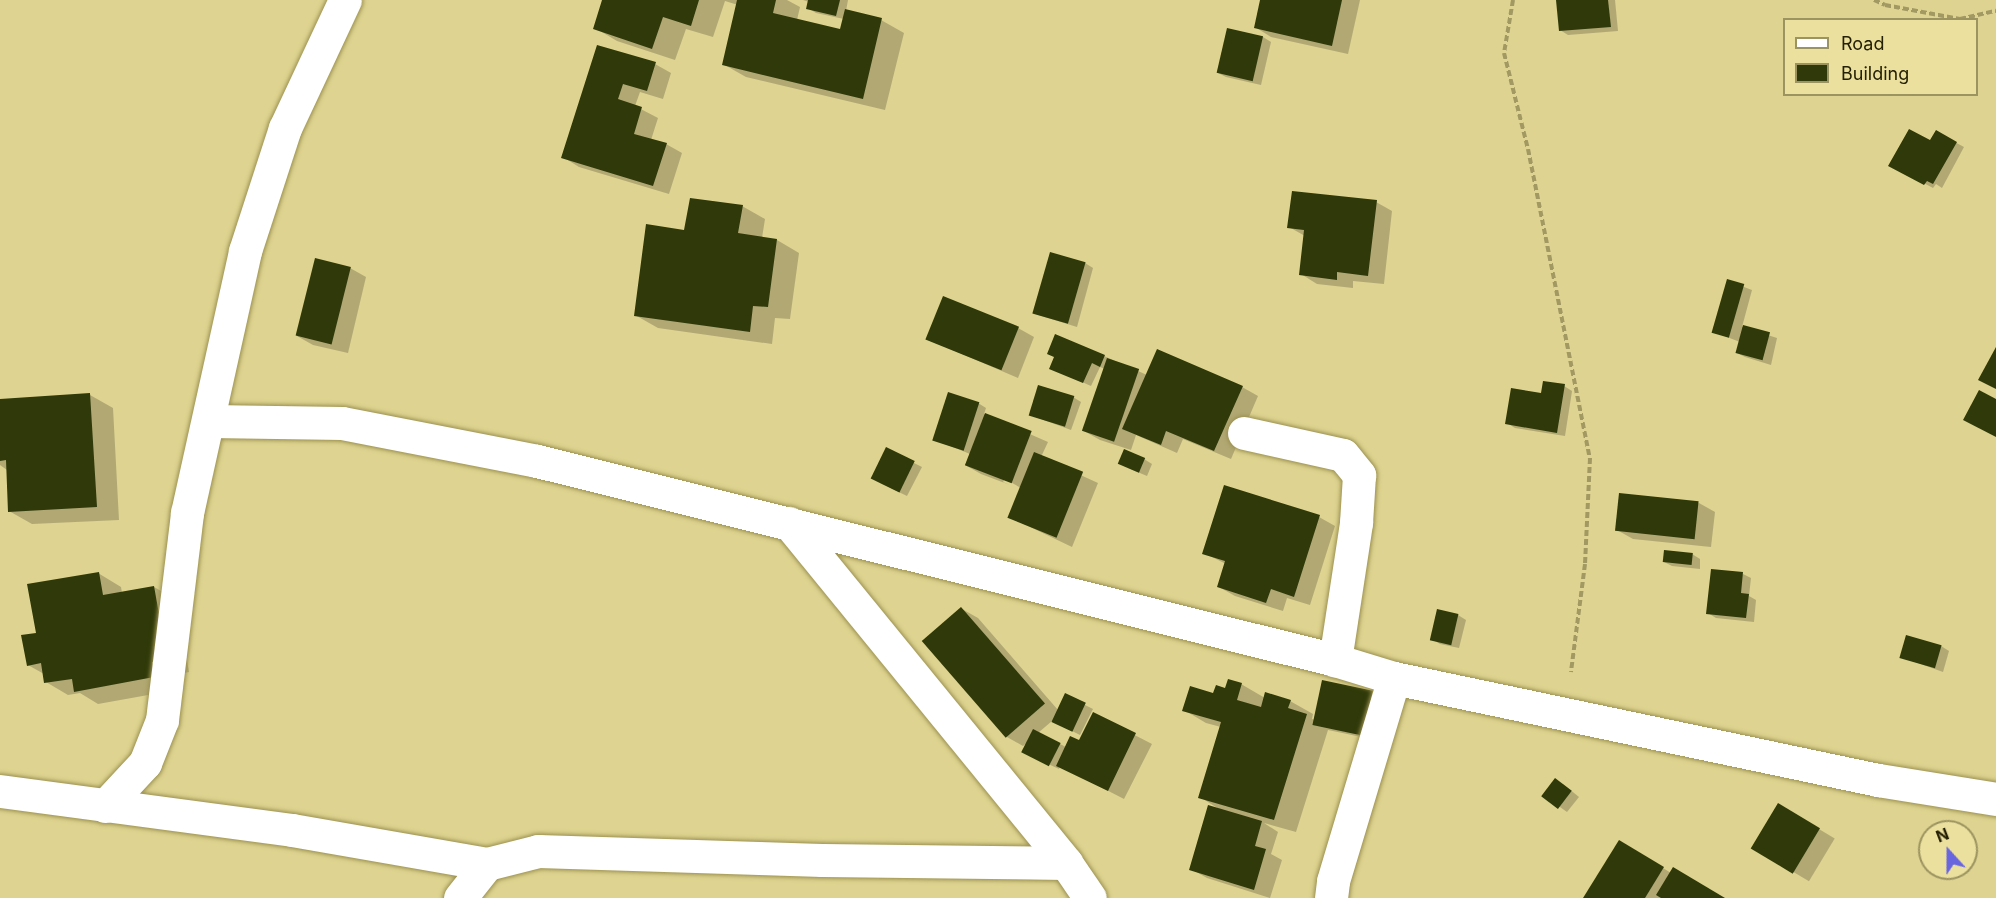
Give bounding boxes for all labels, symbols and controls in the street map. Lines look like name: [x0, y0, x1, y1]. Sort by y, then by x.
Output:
legend: [1783, 18, 1978, 96]
text: Road: [1841, 33, 1884, 54]
text: Building: [1841, 63, 1909, 84]
north arrow: [1918, 820, 1978, 880]
text: N: [1933, 824, 1952, 847]

